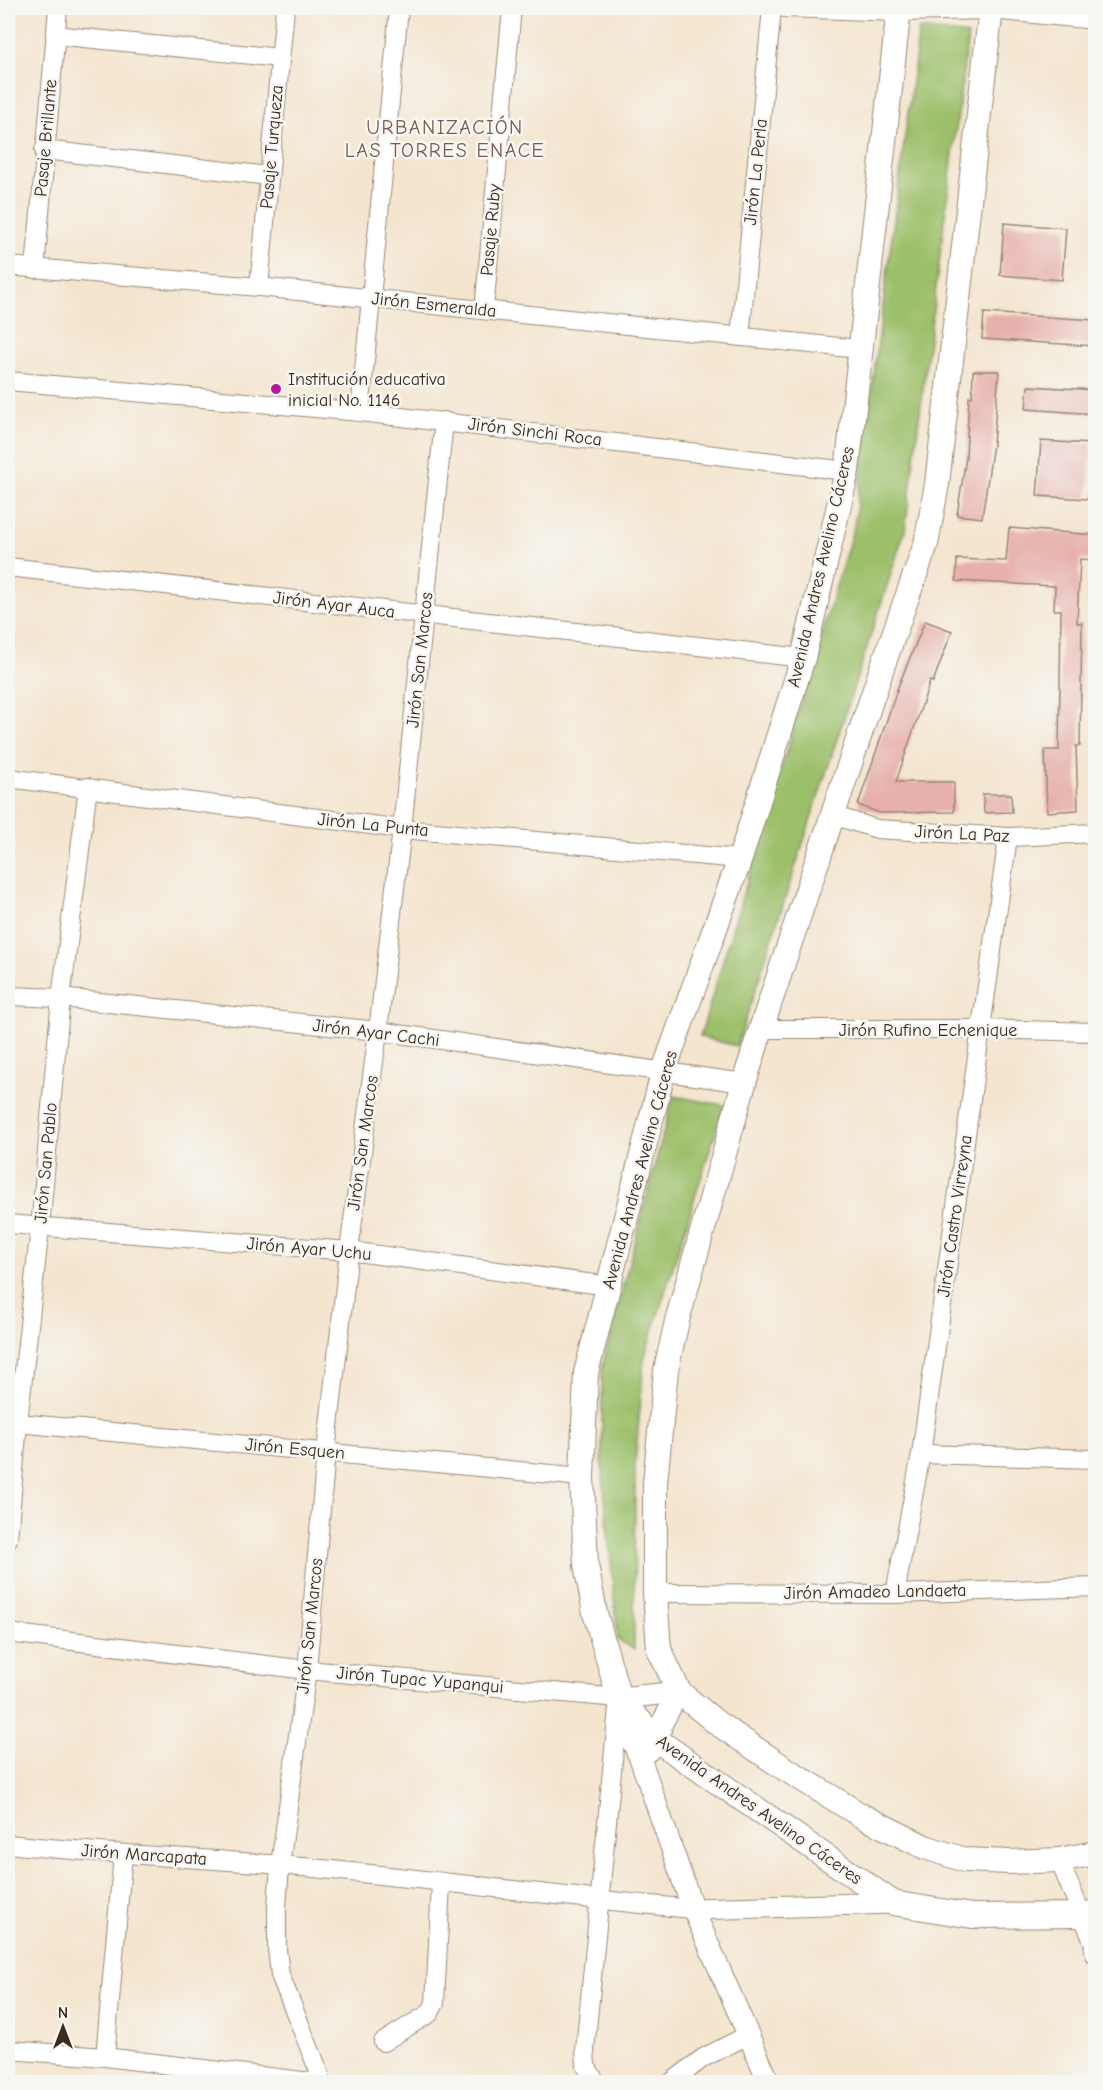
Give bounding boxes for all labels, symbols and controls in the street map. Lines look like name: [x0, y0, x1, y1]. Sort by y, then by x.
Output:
street label: Pasaje Brillante: [30, 78, 62, 198]
street label: Pasaje Turqueza: [256, 84, 288, 210]
district label: URBANIZACIÓN LAS TORRES ENACE: [345, 115, 545, 162]
street label: Jirón La Perla: [740, 118, 772, 226]
street label: Pasaje Ruby: [477, 182, 506, 277]
street label: Jirón Esmeralda: [370, 288, 498, 322]
place label: Institución educativa inicial No. 1146: [288, 369, 446, 411]
marker: Institución educativa inicial No. 1146: [269, 382, 283, 396]
street label: Jirón Sinchi Roca: [467, 413, 603, 451]
street label: Avenida Andres Avelino Cáceres: [783, 445, 859, 689]
street label: Jirón Ayar Auca: [272, 587, 396, 623]
street label: Jirón San Marcos: [402, 591, 438, 729]
street label: Jirón La Punta: [316, 809, 430, 841]
street label: Jirón La Paz: [914, 821, 1010, 847]
street label: Jirón Ayar Cachi: [311, 1015, 441, 1051]
street label: Jirón Rufino Echenique: [839, 1020, 1017, 1041]
street label: Avenida Andres Avelino Cáceres: [598, 1048, 682, 1292]
street label: Jirón San Marcos: [343, 1074, 383, 1212]
street label: Jirón San Pablo: [30, 1102, 62, 1224]
street label: Jirón Castro Virreyna: [933, 1133, 977, 1299]
street label: Jirón Ayar Uchu: [246, 1233, 372, 1265]
street label: Jirón Esquen: [244, 1434, 346, 1464]
street label: Jirón San Marcos: [292, 1557, 328, 1695]
street label: Jirón Amadeo Landaeta: [783, 1580, 967, 1604]
street label: Jirón Tupac Yupanqui: [336, 1662, 504, 1698]
street label: Avenida Andres Avelino Cáceres: [652, 1731, 866, 1889]
street label: Jirón Marcapata: [80, 1840, 208, 1870]
north arrow: [33, 1997, 93, 2057]
text: N: [58, 2004, 68, 2022]

